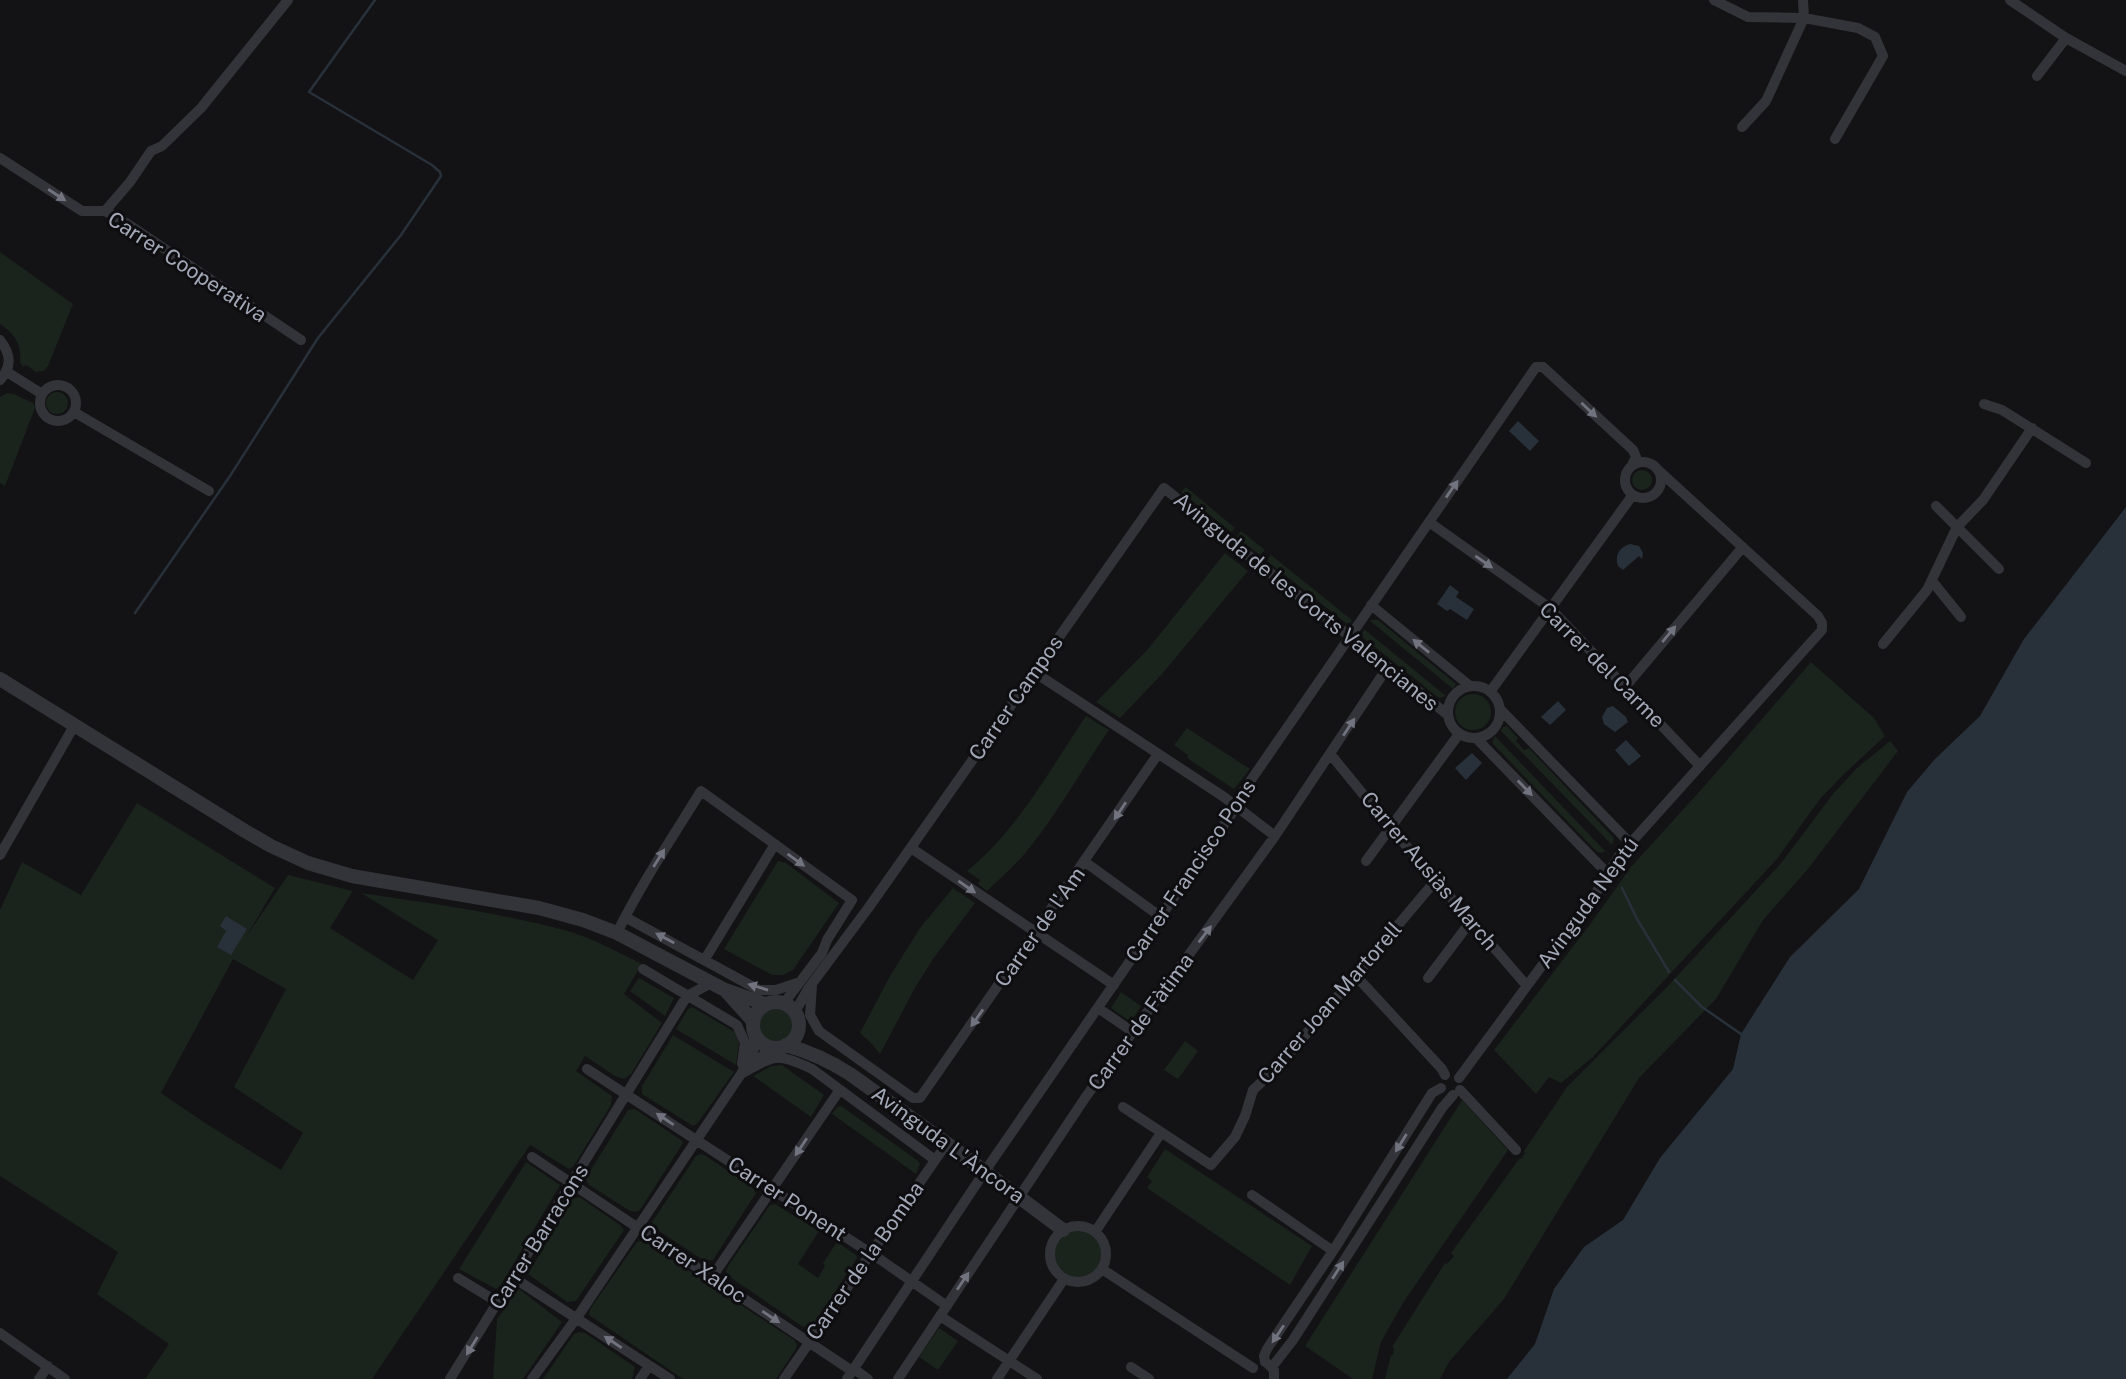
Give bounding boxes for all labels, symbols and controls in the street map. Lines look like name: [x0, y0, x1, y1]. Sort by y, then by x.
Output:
one-way arrow: [48, 189, 67, 202]
street label: Carrer Cooperativa: [103, 206, 271, 327]
one-way arrow: [1580, 401, 1597, 417]
one-way arrow: [1445, 480, 1459, 498]
street label: Avinguda de les Corts Valencianes: [1169, 487, 1444, 716]
one-way arrow: [1475, 555, 1493, 569]
street label: Carrer del Carme: [1534, 597, 1670, 733]
one-way arrow: [1661, 626, 1676, 643]
street label: Carrer Campos: [963, 631, 1068, 765]
one-way arrow: [1412, 638, 1430, 653]
one-way arrow: [1342, 717, 1355, 737]
street label: Carrer Francisco Pons: [1120, 775, 1261, 967]
one-way arrow: [1516, 779, 1532, 796]
street label: Carrer Ausiàs March: [1356, 786, 1503, 955]
one-way arrow: [1114, 801, 1127, 820]
street label: Avinguda Neptú: [1532, 832, 1643, 973]
one-way arrow: [653, 849, 666, 868]
one-way arrow: [787, 852, 805, 866]
street label: Carrer de l'Am: [989, 862, 1090, 991]
one-way arrow: [958, 880, 976, 894]
street label: Carrer Joan Martorell: [1253, 917, 1407, 1089]
one-way arrow: [1198, 925, 1212, 943]
one-way arrow: [655, 932, 674, 944]
street label: Carrer de Fàtima: [1083, 948, 1199, 1095]
one-way arrow: [747, 981, 768, 991]
one-way arrow: [970, 1009, 984, 1027]
street label: Avinguda L'Àncora: [867, 1081, 1030, 1208]
one-way arrow: [656, 1112, 674, 1126]
one-way arrow: [1394, 1133, 1407, 1152]
one-way arrow: [794, 1138, 808, 1156]
street label: Carrer Ponent: [723, 1151, 851, 1246]
street label: Carrer Barracons: [484, 1159, 593, 1314]
street label: Carrer de la Bomba: [801, 1177, 929, 1345]
street label: Carrer Xaloc: [636, 1219, 751, 1308]
one-way arrow: [1332, 1260, 1345, 1280]
one-way arrow: [956, 1272, 970, 1290]
one-way arrow: [762, 1310, 780, 1324]
one-way arrow: [1271, 1324, 1284, 1344]
one-way arrow: [604, 1335, 622, 1349]
one-way arrow: [465, 1336, 478, 1355]

